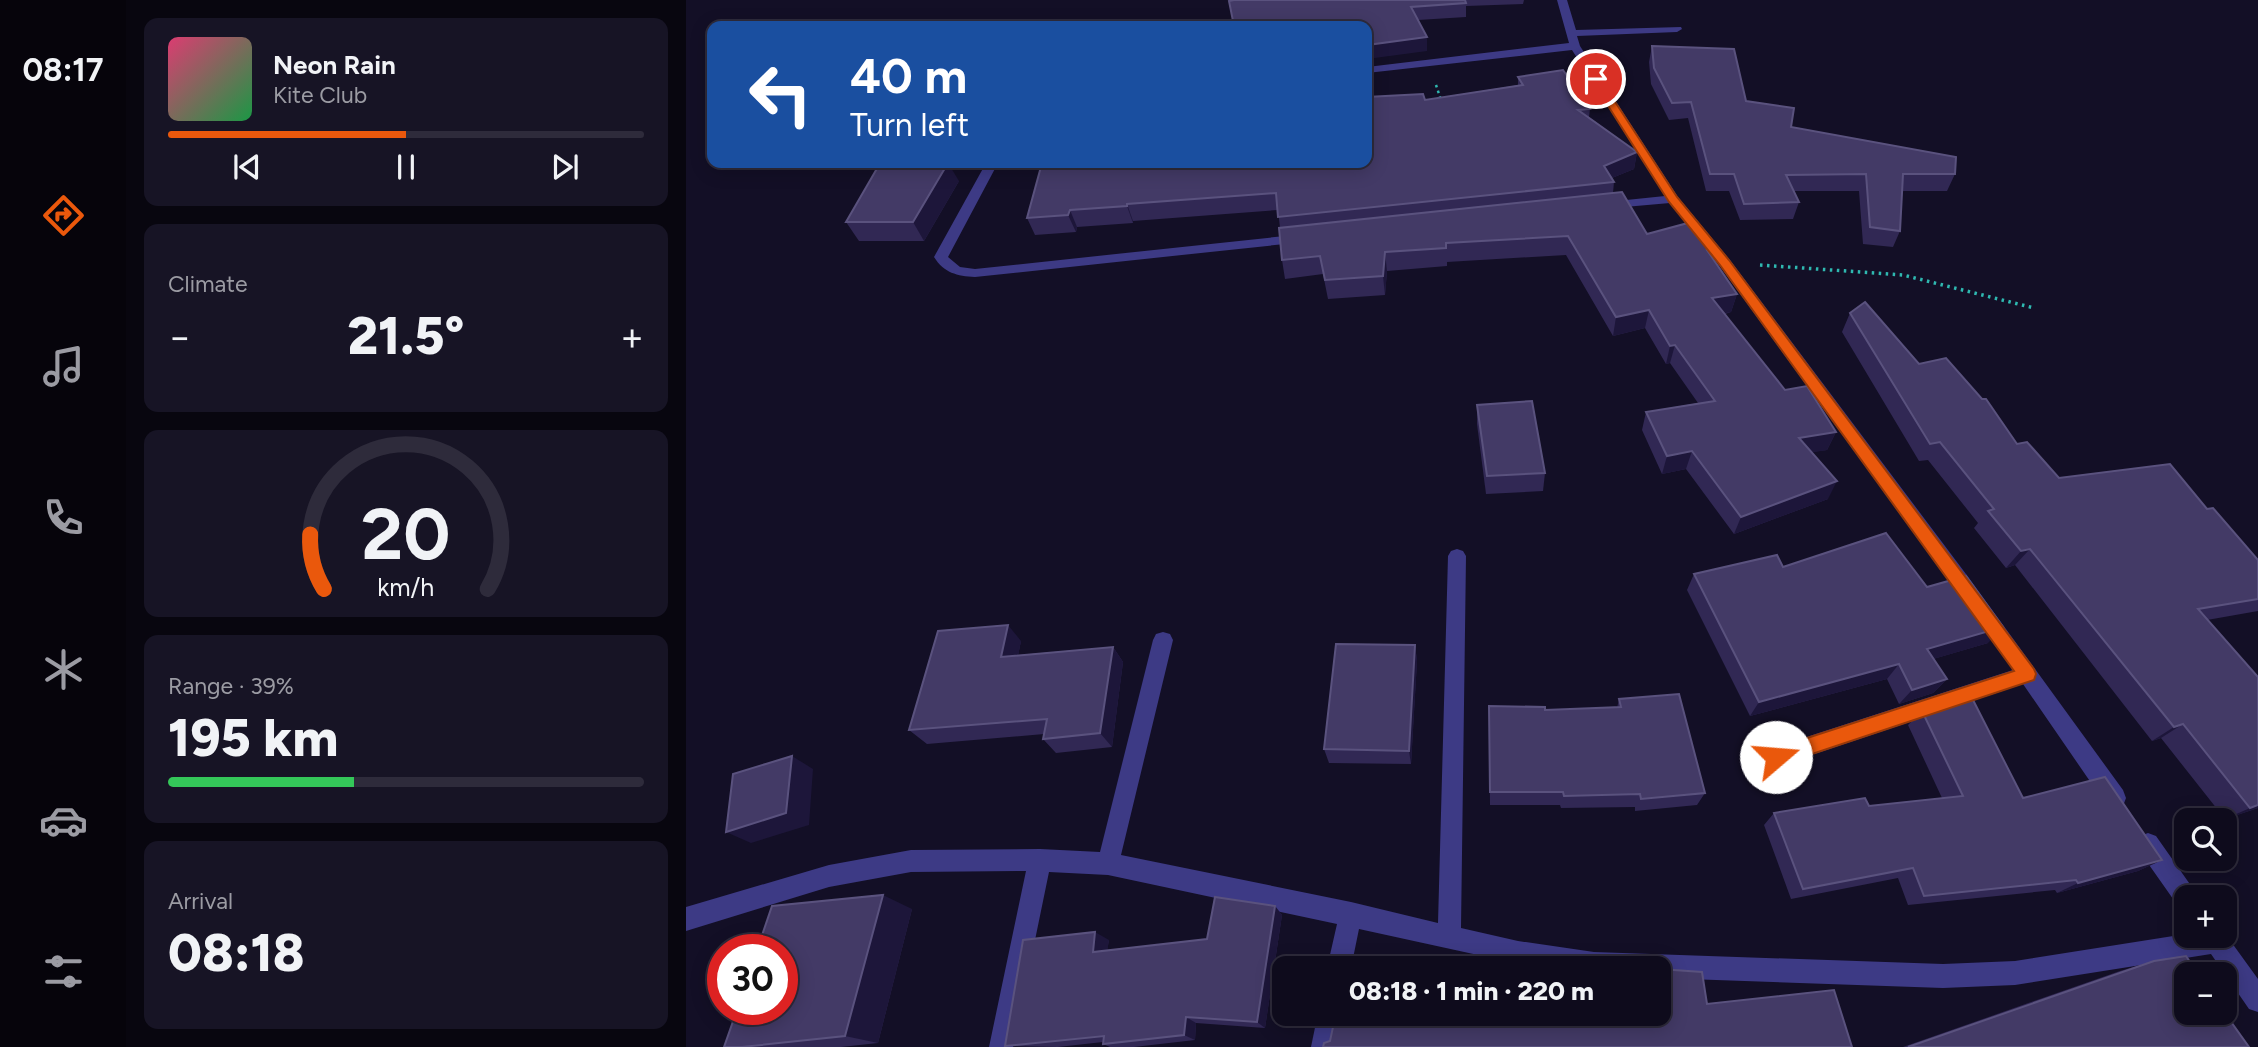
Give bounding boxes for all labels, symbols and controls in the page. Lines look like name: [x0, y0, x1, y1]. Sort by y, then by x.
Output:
text: 40 m: [850, 46, 967, 105]
text: Neon Rain: [273, 49, 396, 81]
icon: left: [735, 49, 826, 140]
pin: [1566, 49, 1626, 109]
text: 08:17: [22, 51, 104, 89]
icon: arrive: [1577, 60, 1615, 98]
text: Kite Club: [273, 81, 367, 109]
text: Turn left: [850, 106, 969, 144]
icon: previous: [228, 148, 266, 186]
icon: pause: [387, 148, 425, 186]
icon: next: [546, 148, 584, 186]
icon: directions: [39, 191, 88, 240]
text: Climate: [168, 270, 247, 298]
text: 21.5°: [348, 305, 464, 367]
text: −: [168, 314, 192, 360]
text: +: [620, 314, 644, 360]
icon: music: [39, 342, 88, 391]
text: 20: [361, 491, 451, 578]
icon: phone: [39, 493, 88, 542]
text: km/h: [377, 572, 435, 602]
icon: climate: [39, 645, 88, 694]
text: Range · 39%: [168, 672, 294, 700]
text: 195 km: [168, 707, 338, 769]
position arrow: [1739, 720, 1813, 794]
icon: car: [39, 796, 88, 845]
map controls: [2174, 808, 2237, 1025]
button: search: [2174, 808, 2237, 871]
button: +: [2174, 885, 2237, 948]
text: Arrival: [168, 887, 233, 915]
text: 08:18: [168, 922, 304, 984]
speed limit sign: 30: [707, 934, 798, 1025]
icon: filters: [39, 947, 88, 996]
button: −: [2174, 962, 2237, 1025]
text: 08:18 · 1 min · 220 m: [1349, 975, 1594, 1007]

